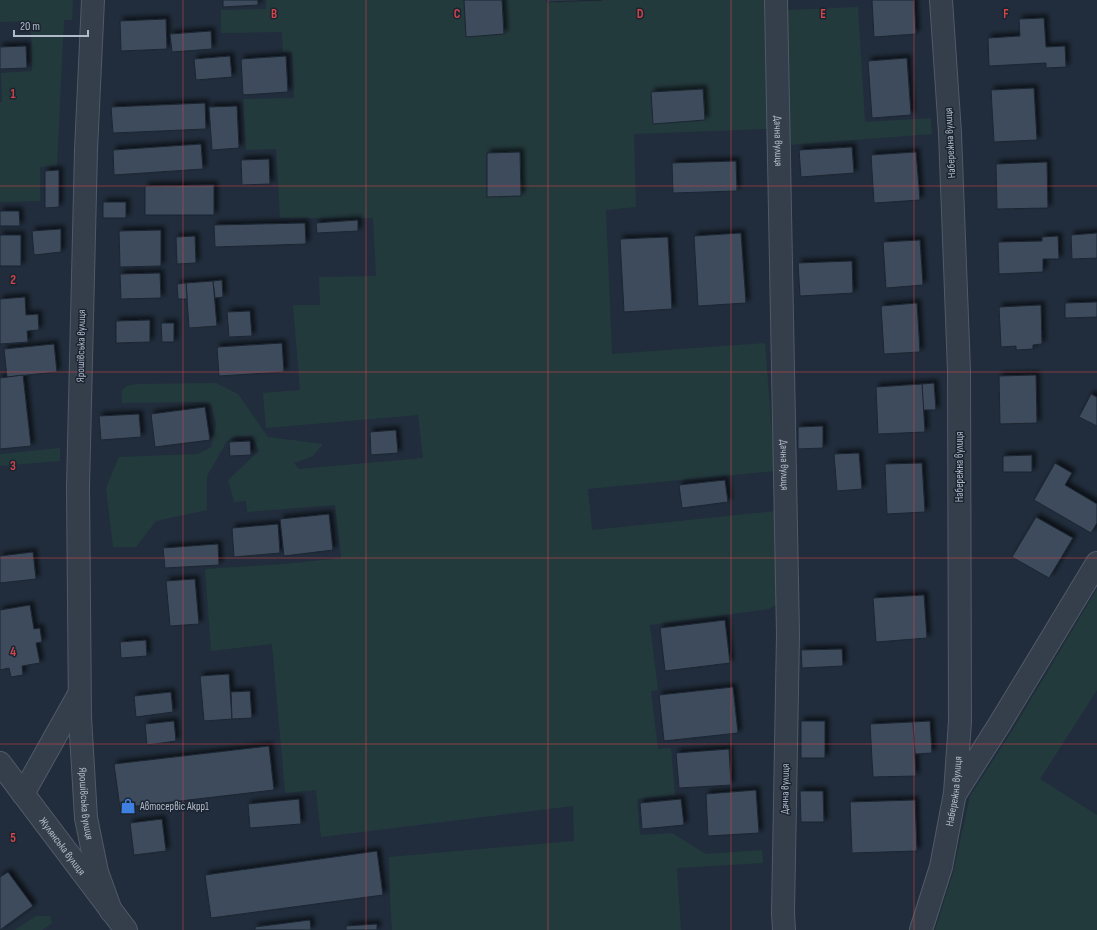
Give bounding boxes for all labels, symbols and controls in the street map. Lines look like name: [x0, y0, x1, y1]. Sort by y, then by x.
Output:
text: B: [271, 6, 277, 22]
text: C: [454, 6, 461, 22]
text: D: [637, 6, 644, 22]
text: E: [820, 6, 826, 22]
text: F: [1003, 6, 1009, 22]
scale bar: [14, 12, 88, 38]
text: 20 m: [20, 19, 40, 34]
text: 1: [10, 86, 16, 102]
street label: Набережна вулиця: [942, 107, 958, 179]
street label: Дачна вулиця: [772, 116, 786, 166]
text: 2: [10, 272, 16, 288]
street label: Ярошівська вулиця: [74, 310, 88, 382]
street label: Набережна вулиця: [953, 432, 966, 502]
street label: Дачна вулиця: [778, 439, 792, 490]
text: 3: [10, 458, 16, 474]
text: 4: [10, 644, 16, 660]
street label: Набережна вулиця: [942, 756, 964, 827]
street label: Дачна вулиця: [778, 764, 792, 814]
street label: Ярошівська вулиця: [76, 767, 97, 841]
shop icon: Автосервіс Akpp1: [119, 797, 137, 815]
place label: Автосервіс Akpp1: [139, 800, 209, 813]
street label: Жулянська вулиця: [37, 815, 89, 878]
text: 5: [10, 830, 16, 846]

